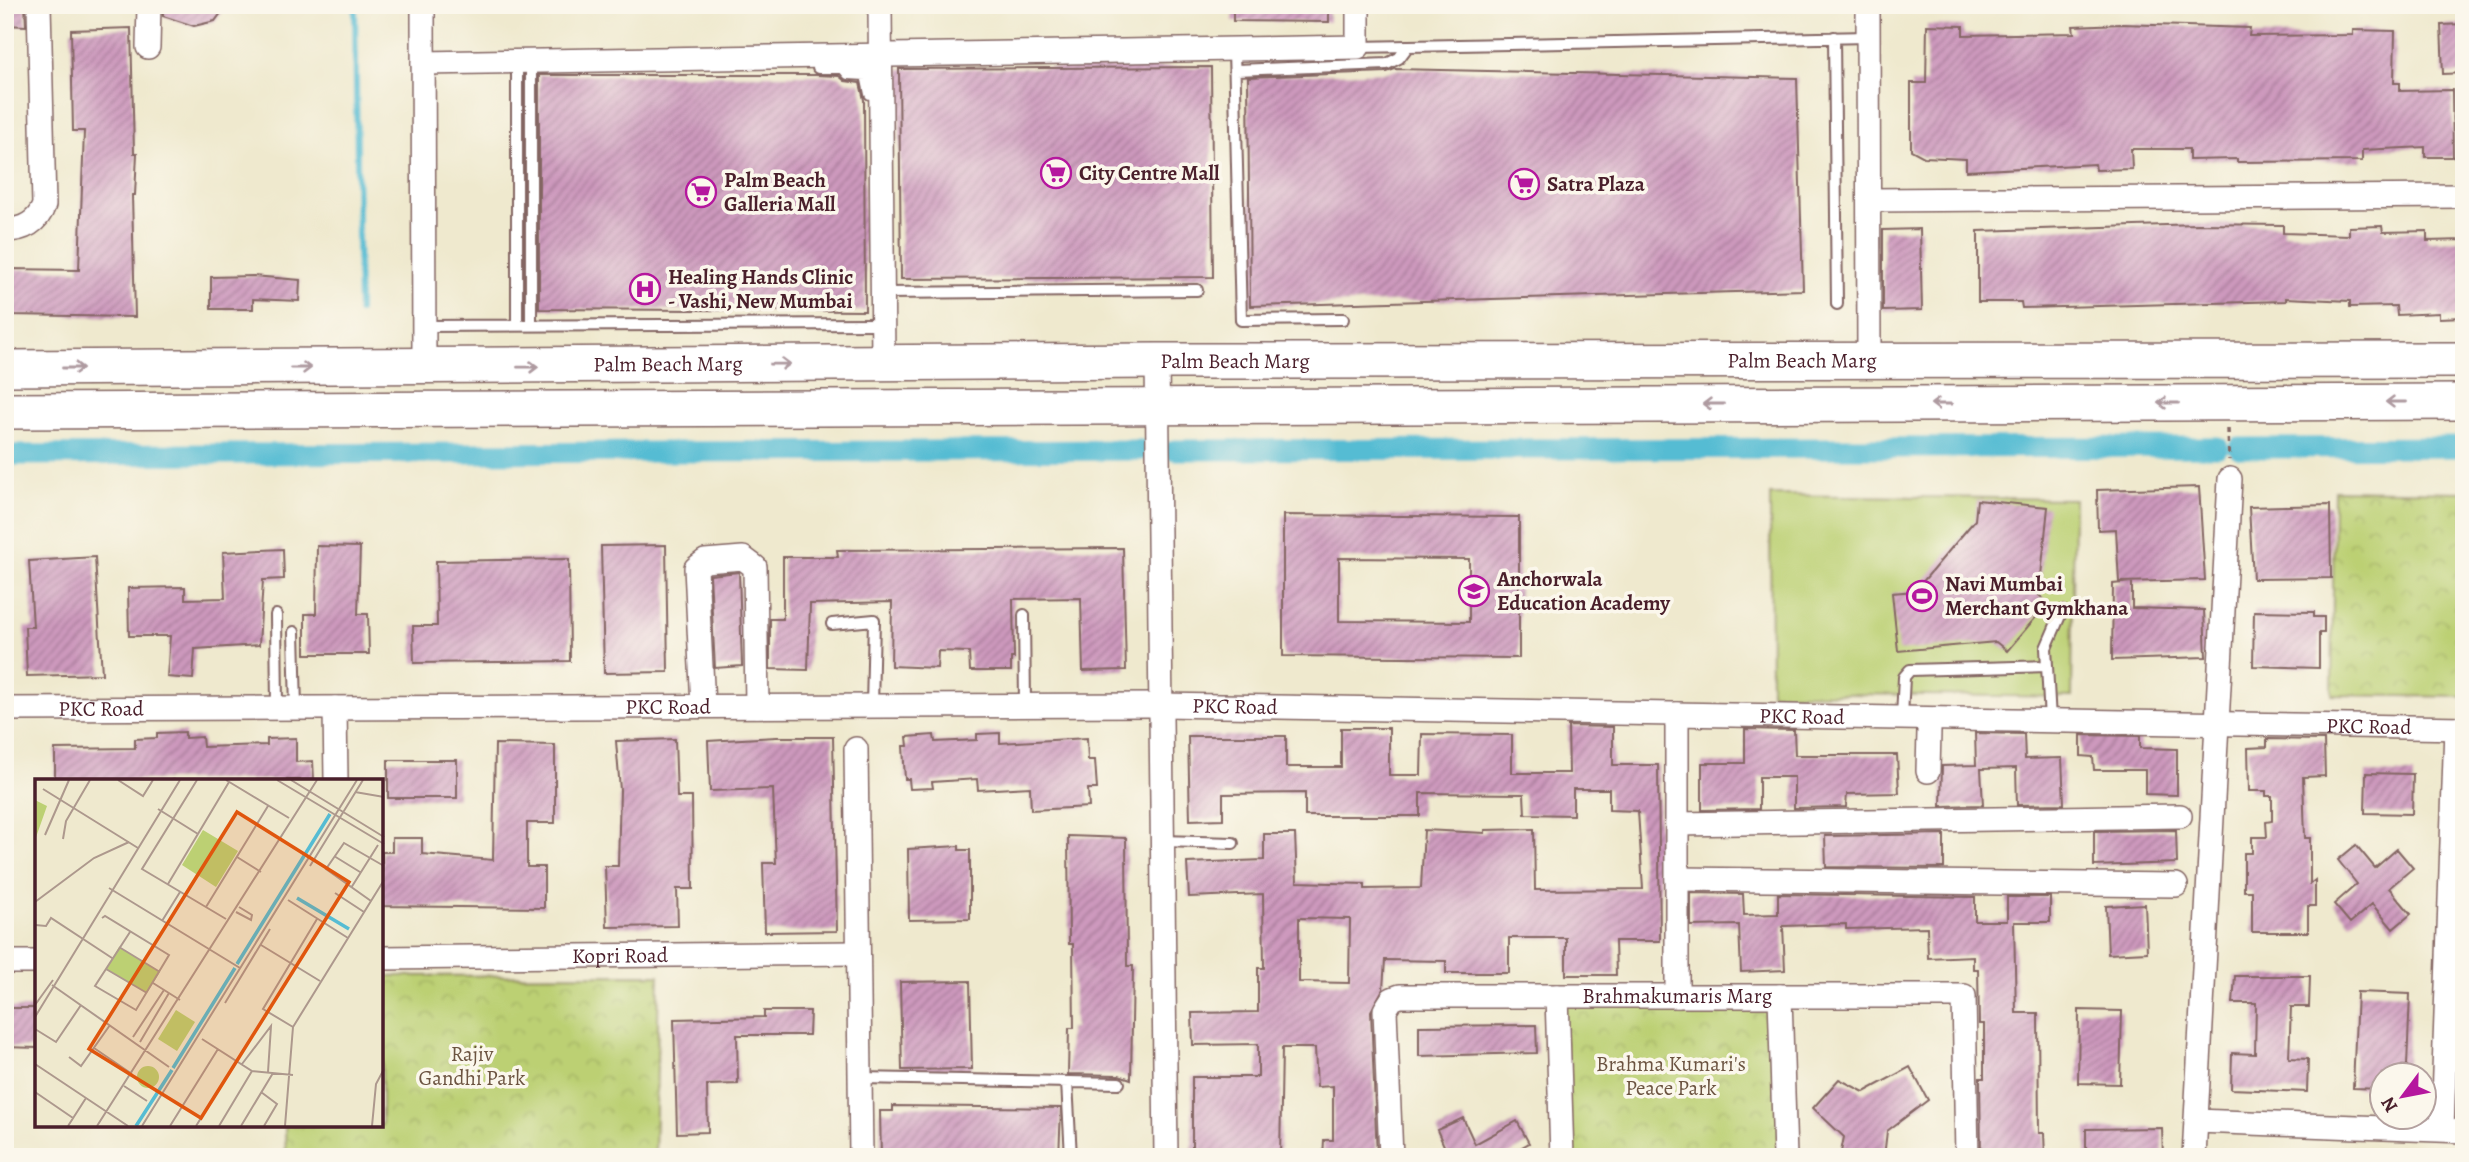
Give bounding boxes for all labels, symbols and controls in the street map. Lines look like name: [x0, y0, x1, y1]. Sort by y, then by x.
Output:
supermarket icon: City Centre Mall: [1039, 156, 1073, 190]
place label: City Centre Mall: [1079, 159, 1220, 187]
place label: Palm Beach Galleria Mall: [724, 166, 836, 218]
supermarket icon: Satra Plaza: [1507, 167, 1541, 201]
place label: Satra Plaza: [1547, 170, 1646, 198]
supermarket icon: Palm Beach Galleria Mall: [684, 175, 718, 209]
place label: Healing Hands Clinic - Vashi, New Mumbai: [668, 263, 853, 315]
hospital icon: Healing Hands Clinic - Vashi, New Mumbai: [628, 272, 662, 306]
street label: Palm Beach Marg: [1727, 346, 1877, 375]
street label: Palm Beach Marg: [1160, 347, 1310, 375]
street label: Palm Beach Marg: [593, 350, 743, 378]
one-way arrow: [769, 357, 792, 371]
one-way arrow: [517, 360, 540, 373]
one-way arrow: [62, 361, 85, 375]
one-way arrow: [289, 361, 312, 375]
one-way arrow: [2384, 395, 2407, 409]
one-way arrow: [2157, 396, 2180, 410]
one-way arrow: [1702, 397, 1725, 411]
one-way arrow: [1929, 397, 1952, 410]
place label: Anchorwala Education Academy: [1496, 565, 1671, 617]
place label: Navi Mumbai Merchant Gymkhana: [1945, 570, 2129, 622]
school or university icon: Anchorwala Education Academy: [1457, 574, 1491, 608]
sports icon: Navi Mumbai Merchant Gymkhana: [1905, 579, 1939, 613]
street label: PKC Road: [1192, 692, 1279, 721]
street label: PKC Road: [625, 693, 711, 721]
street label: PKC Road: [58, 695, 145, 723]
street label: PKC Road: [1759, 702, 1846, 731]
street label: PKC Road: [2326, 712, 2412, 741]
inset map: [35, 779, 383, 1127]
street label: Kopri Road: [572, 941, 669, 970]
street label: Brahmakumaris Marg: [1582, 982, 1773, 1010]
park label: Rajiv Gandhi Park: [418, 1040, 526, 1092]
park label: Brahma Kumari's Peace Park: [1596, 1050, 1746, 1102]
north arrow: [2368, 1060, 2438, 1130]
text: N: [2375, 1092, 2404, 1117]

